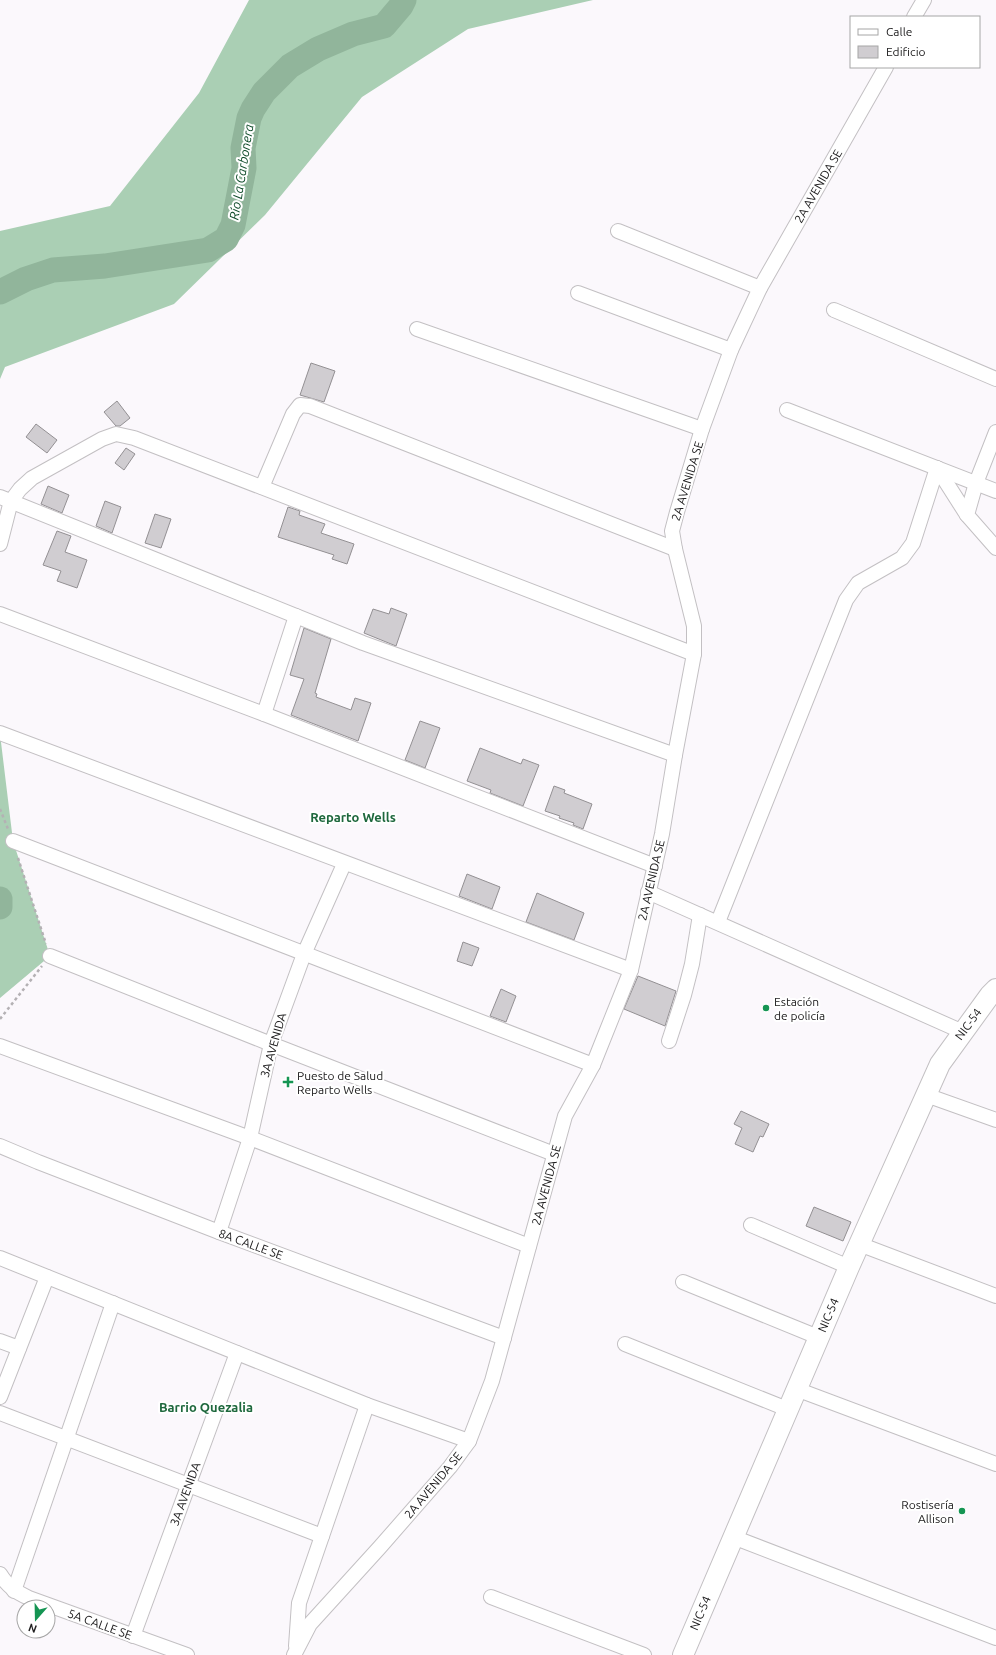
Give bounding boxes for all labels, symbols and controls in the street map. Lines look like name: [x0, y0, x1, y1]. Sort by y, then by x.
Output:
legend: [850, 16, 980, 68]
text: Calle: [886, 25, 912, 38]
text: Edificio: [886, 45, 926, 58]
water label: Río La Carbonera: [227, 123, 255, 221]
street label: 2A AVENIDA SE: [792, 147, 844, 225]
street label: 2A AVENIDA SE: [669, 439, 705, 522]
district label: Reparto Wells: [310, 810, 396, 824]
street label: 2A AVENIDA SE: [635, 838, 667, 922]
place label: Estación de policía: [774, 995, 825, 1022]
marker: Estación de policía: [761, 1003, 771, 1013]
street label: NIC-54: [952, 1006, 984, 1042]
street label: 3A AVENIDA: [258, 1011, 288, 1079]
place label: Puesto de Salud Reparto Wells: [297, 1069, 383, 1096]
marker: Puesto de Salud Reparto Wells: [282, 1076, 294, 1088]
street label: 2A AVENIDA SE: [529, 1143, 563, 1226]
street label: 8A CALLE SE: [217, 1226, 285, 1262]
street label: NIC-54: [815, 1296, 841, 1334]
district label: Barrio Quezalia: [159, 1400, 253, 1414]
street label: 2A AVENIDA SE: [402, 1449, 465, 1521]
street label: 3A AVENIDA: [167, 1460, 203, 1528]
place label: Rostisería Allison: [901, 1498, 954, 1525]
marker: Rostisería Allison: [957, 1506, 967, 1516]
street label: NIC-54: [687, 1594, 713, 1632]
north arrow: [16, 1599, 56, 1639]
street label: 5A CALLE SE: [66, 1606, 134, 1642]
text: N: [27, 1621, 38, 1635]

